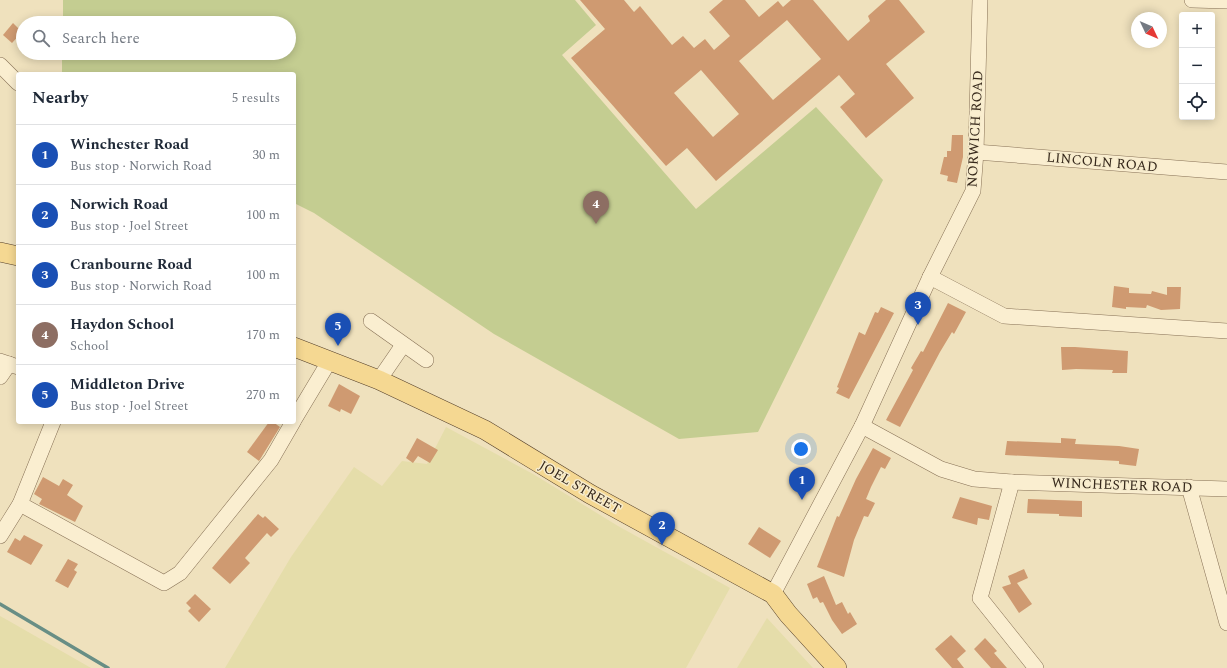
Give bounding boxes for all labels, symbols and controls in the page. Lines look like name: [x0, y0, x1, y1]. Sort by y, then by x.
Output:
north arrow: [1131, 12, 1167, 48]
map controls: [1179, 12, 1215, 120]
button: +: [1179, 12, 1215, 48]
search box: [16, 16, 296, 60]
icon: search: [30, 27, 52, 49]
text: Search here: [62, 27, 140, 50]
button: −: [1179, 48, 1215, 84]
street label: NORWICH ROAD: [961, 70, 989, 188]
button: locate: [1179, 84, 1215, 120]
text: Nearby: [32, 85, 88, 111]
text: 5 results: [232, 88, 280, 108]
text: Winchester Road: [70, 133, 189, 156]
text: 1: [41, 145, 49, 165]
text: 30 m: [253, 145, 280, 165]
street label: LINCOLN ROAD: [1045, 147, 1159, 177]
text: Bus stop · Norwich Road: [70, 156, 212, 176]
pin: 4: [583, 191, 609, 224]
text: Norwich Road: [70, 193, 168, 216]
text: 2: [41, 205, 49, 225]
text: 100 m: [246, 205, 280, 225]
text: Bus stop · Joel Street: [70, 216, 188, 236]
text: Cranbourne Road: [70, 253, 192, 276]
text: 3: [41, 265, 49, 285]
text: 100 m: [246, 265, 280, 285]
text: Bus stop · Norwich Road: [70, 276, 212, 296]
pin: 3: [905, 292, 931, 325]
text: Haydon School: [70, 313, 174, 336]
pin: 5: [325, 313, 351, 346]
text: 4: [41, 325, 49, 345]
text: 170 m: [246, 325, 280, 345]
text: School: [70, 336, 109, 356]
text: Middleton Drive: [70, 373, 185, 396]
text: 5: [41, 385, 49, 405]
text: 270 m: [246, 385, 280, 405]
text: Bus stop · Joel Street: [70, 396, 188, 416]
your location: [791, 439, 811, 459]
street label: JOEL STREET: [535, 455, 625, 519]
pin: 1: [789, 467, 815, 500]
street label: WINCHESTER ROAD: [1051, 472, 1193, 498]
pin: 2: [649, 512, 675, 545]

